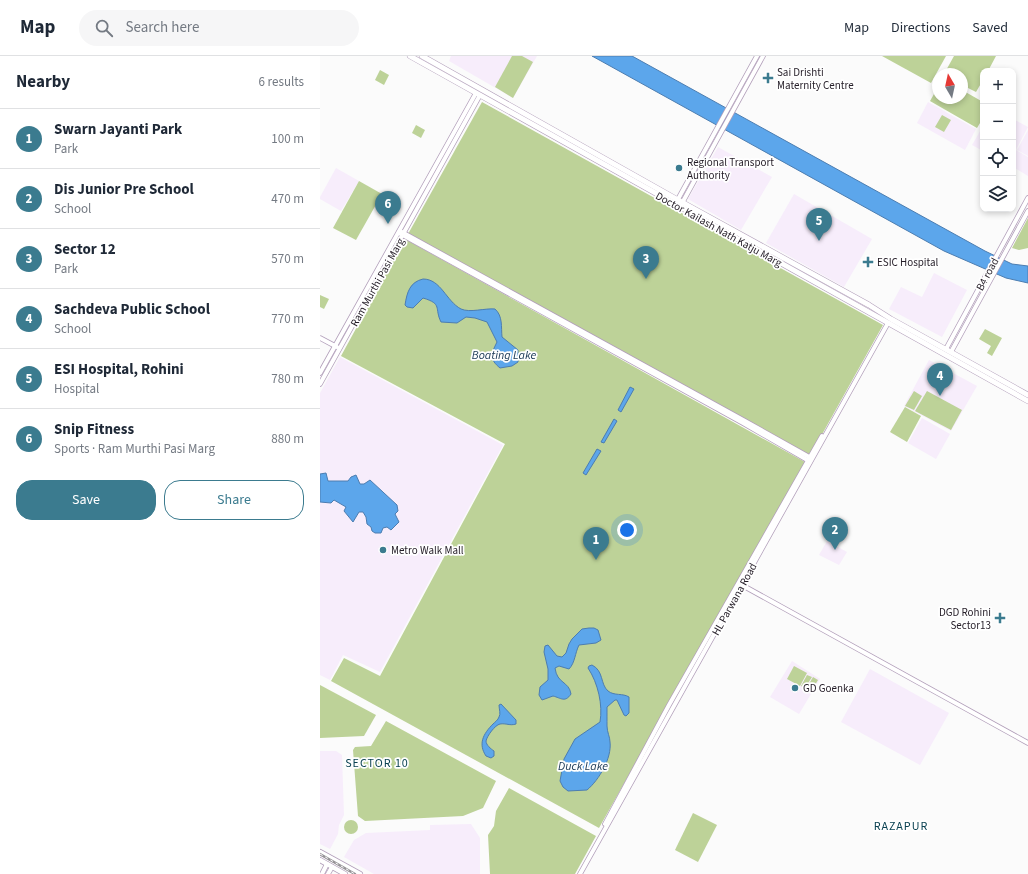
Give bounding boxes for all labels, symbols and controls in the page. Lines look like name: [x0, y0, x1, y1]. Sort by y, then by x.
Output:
search box: [79, 10, 359, 46]
text: Map: [20, 14, 55, 41]
icon: search: [93, 17, 115, 39]
text: Search here: [125, 17, 199, 38]
text: Map: [844, 18, 869, 38]
text: Directions: [891, 18, 950, 38]
text: Saved: [972, 18, 1008, 38]
place label: Sai Drishti Maternity Centre: [777, 65, 854, 93]
north arrow: [932, 68, 968, 104]
map controls: [980, 68, 1016, 212]
button: +: [980, 68, 1016, 104]
text: Nearby: [16, 70, 70, 94]
marker: Sai Drishti Maternity Centre: [762, 72, 774, 84]
text: 6 results: [259, 73, 304, 91]
button: −: [980, 104, 1016, 140]
text: Swarn Jayanti Park: [54, 119, 182, 140]
text: 1: [26, 130, 32, 148]
text: 100 m: [271, 130, 304, 148]
text: Park: [54, 140, 78, 158]
button: locate: [980, 140, 1016, 176]
place label: Regional Transport Authority: [687, 155, 774, 183]
marker: Regional Transport Authority: [674, 163, 684, 173]
button: layers: [980, 176, 1016, 212]
text: Dis Junior Pre School: [54, 179, 194, 200]
street label: Doctor Kailash Nath Katju Marg: [653, 188, 785, 271]
text: 2: [26, 190, 32, 208]
text: 470 m: [271, 190, 304, 208]
pin: 6: [375, 191, 401, 224]
text: School: [54, 200, 91, 218]
pin: 5: [806, 208, 832, 241]
street label: Ram Murthi Pasi Marg: [347, 235, 408, 329]
text: Sector 12: [54, 239, 116, 260]
pin: 3: [633, 246, 659, 279]
text: 3: [26, 250, 32, 268]
text: 570 m: [271, 250, 304, 268]
place label: ESIC Hospital: [877, 255, 939, 270]
street label: B4 road: [973, 255, 1002, 293]
marker: ESIC Hospital: [862, 256, 874, 268]
text: Park: [54, 260, 78, 278]
text: Sachdeva Public School: [54, 299, 210, 320]
text: 4: [26, 310, 32, 328]
text: 770 m: [271, 310, 304, 328]
text: School: [54, 320, 91, 338]
water label: Boating Lake: [472, 347, 536, 364]
text: ESI Hospital, Rohini: [54, 359, 184, 380]
pin: 4: [927, 363, 953, 396]
text: 5: [26, 370, 32, 388]
text: 780 m: [271, 370, 304, 388]
text: Hospital: [54, 380, 99, 398]
text: Snip Fitness: [54, 419, 134, 440]
text: 6: [26, 430, 32, 448]
text: 880 m: [271, 430, 304, 448]
text: Sports · Ram Murthi Pasi Marg: [54, 440, 215, 458]
button: Save: [16, 480, 156, 520]
button: Share: [164, 480, 304, 520]
pin: 2: [822, 517, 848, 550]
your location: [617, 520, 637, 540]
pin: 1: [583, 527, 609, 560]
place label: Metro Walk Mall: [391, 543, 464, 558]
marker: Metro Walk Mall: [378, 545, 388, 555]
street label: HL Parwana Road: [708, 560, 761, 638]
place label: DGD Rohini Sector13: [939, 605, 991, 633]
marker: DGD Rohini Sector13: [994, 612, 1006, 624]
place label: GD Goenka: [803, 681, 854, 696]
marker: GD Goenka: [790, 683, 800, 693]
district label: SECTOR 10: [345, 755, 409, 772]
water label: Duck Lake: [558, 758, 608, 775]
district label: RAZAPUR: [874, 818, 928, 835]

